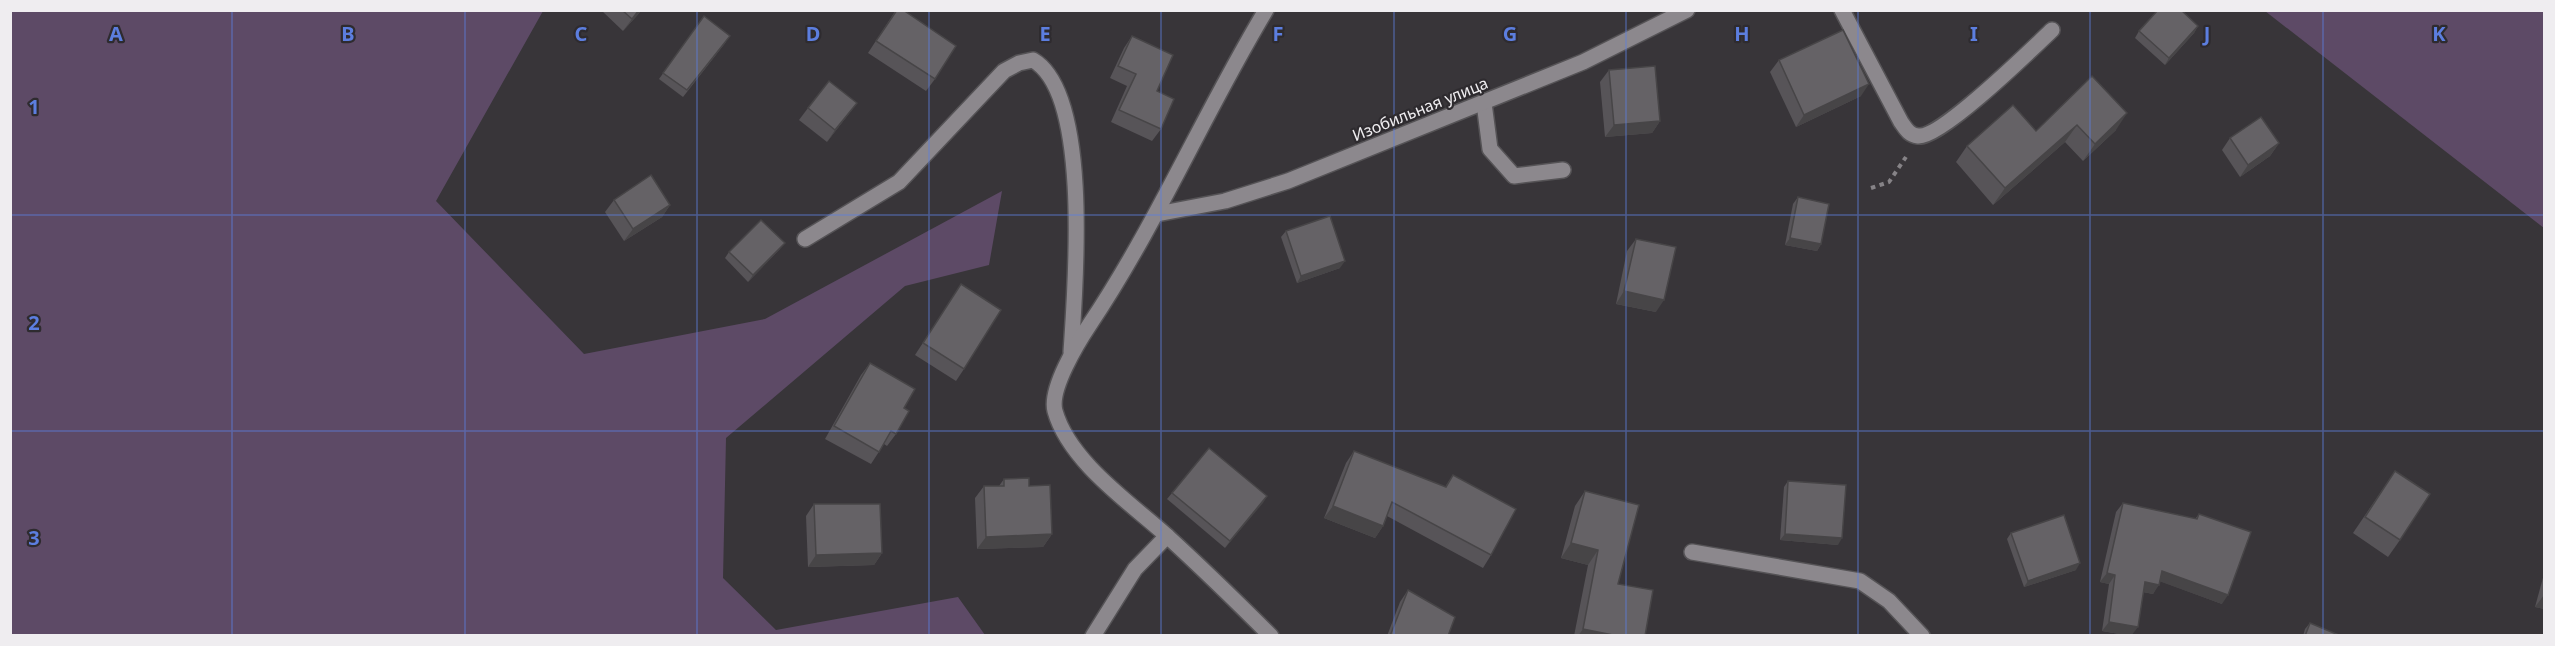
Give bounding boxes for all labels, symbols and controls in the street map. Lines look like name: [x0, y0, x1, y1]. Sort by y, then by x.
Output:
text: A: [109, 20, 123, 47]
text: B: [341, 20, 355, 47]
text: C: [575, 20, 588, 47]
text: D: [806, 20, 820, 47]
text: E: [1039, 20, 1051, 47]
text: F: [1273, 20, 1283, 47]
text: G: [1503, 20, 1517, 47]
text: H: [1734, 20, 1750, 47]
text: I: [1970, 20, 1978, 47]
text: J: [2202, 20, 2210, 47]
text: K: [2432, 20, 2446, 47]
street label: Изобильная улица: [1349, 72, 1491, 146]
text: 1: [28, 93, 40, 120]
text: 2: [28, 309, 40, 336]
text: 3: [28, 524, 40, 551]

